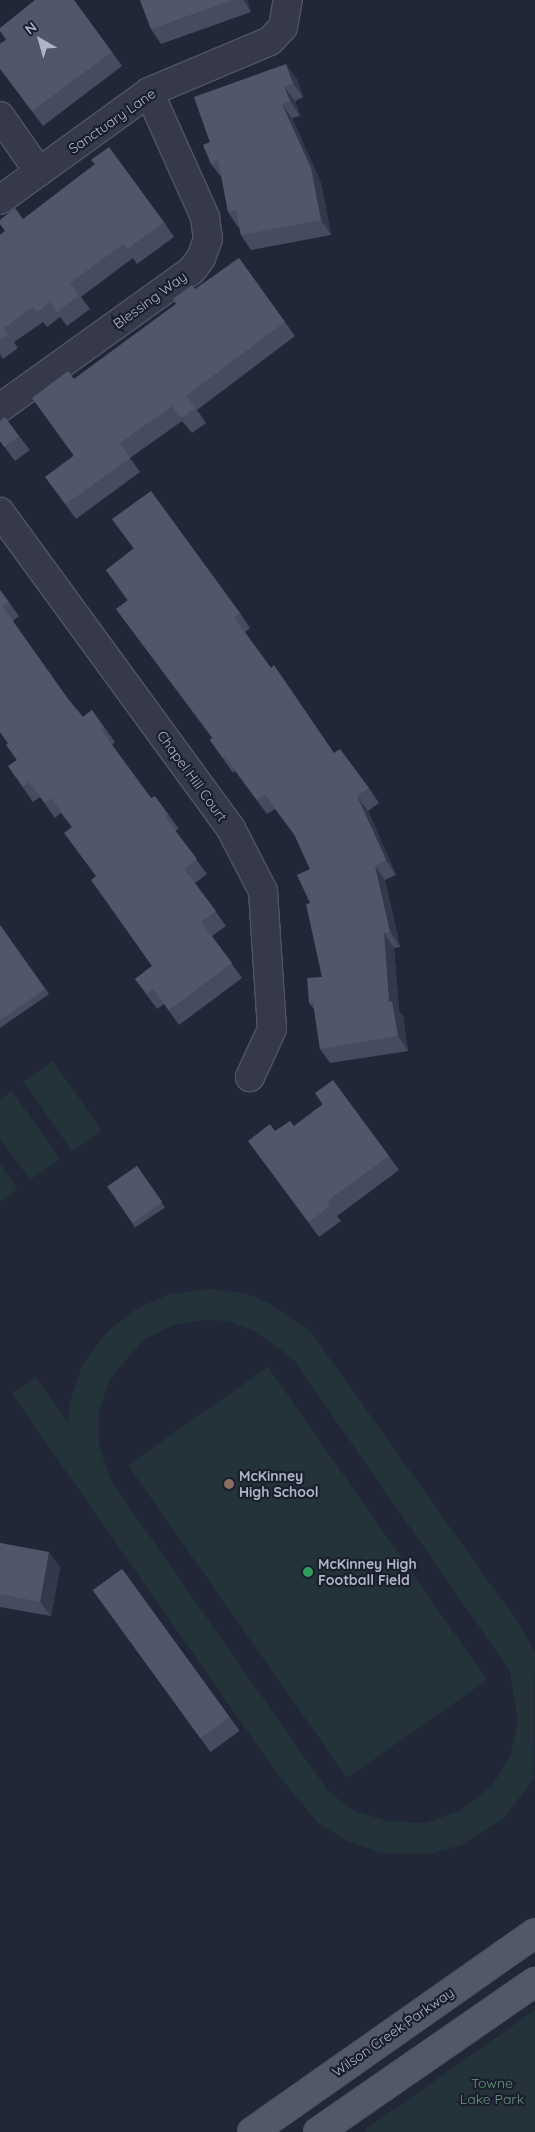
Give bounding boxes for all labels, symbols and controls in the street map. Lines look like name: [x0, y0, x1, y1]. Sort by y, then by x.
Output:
north arrow: [15, 15, 65, 65]
text: N: [21, 18, 40, 38]
street label: Sanctuary Lane: [65, 85, 159, 157]
street label: Blessing Way: [110, 268, 190, 332]
street label: Chapel Hill Court: [153, 727, 231, 825]
place label: McKinney High School: [239, 1468, 319, 1500]
marker: McKinney High School: [223, 1478, 235, 1490]
place label: McKinney High Football Field: [318, 1556, 417, 1588]
marker: McKinney High Football Field: [302, 1566, 314, 1578]
street label: Wilson Creek Parkway: [329, 1984, 457, 2080]
park label: Towne Lake Park: [460, 2075, 524, 2108]

